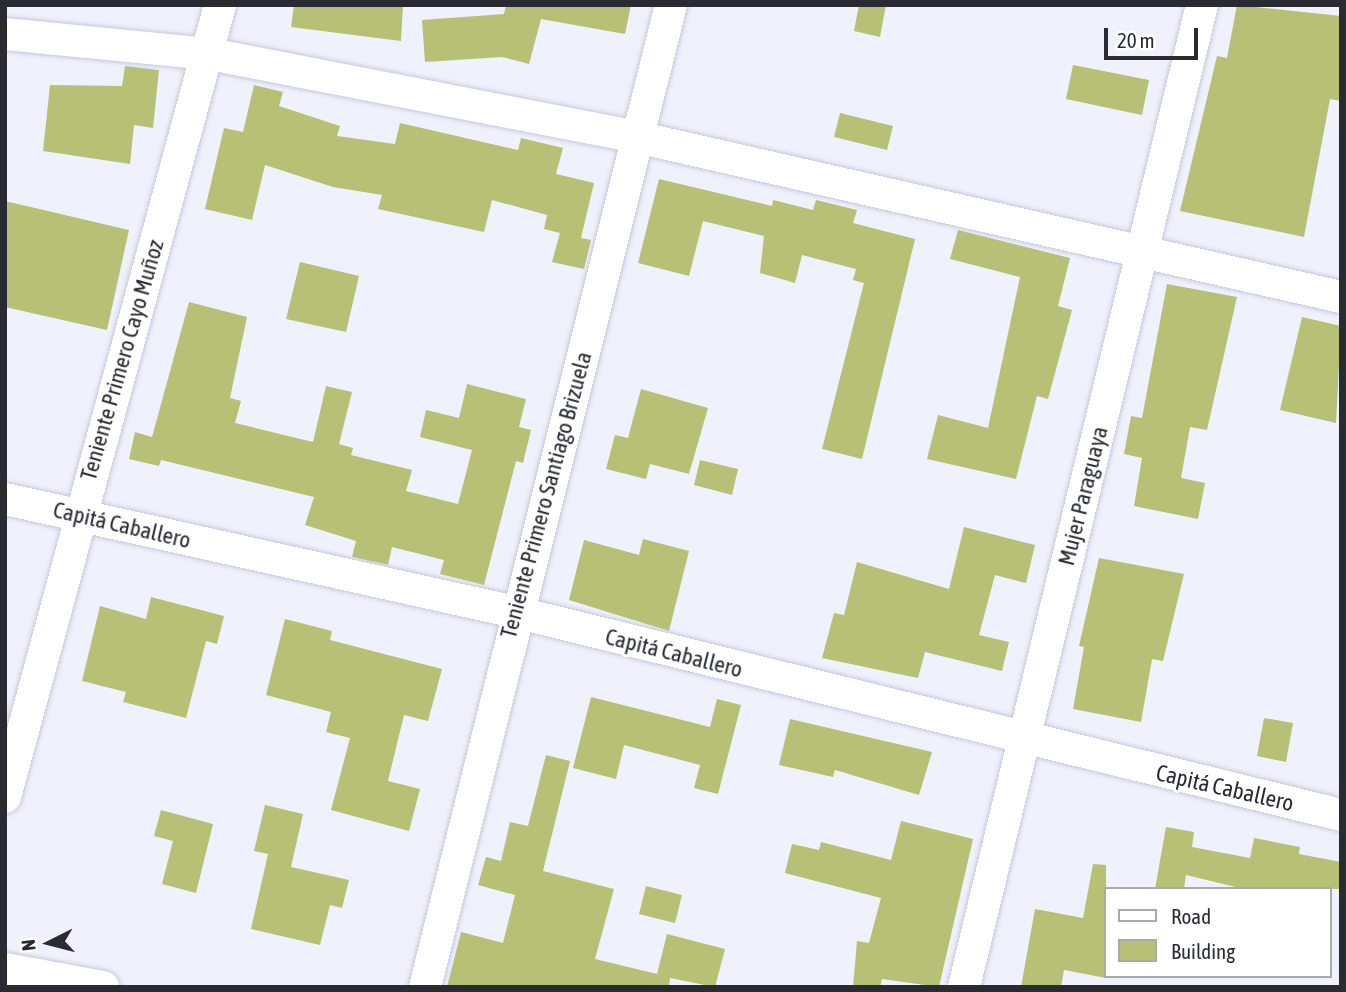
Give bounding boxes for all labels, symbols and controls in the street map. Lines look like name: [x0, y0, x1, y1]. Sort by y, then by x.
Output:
scale bar: [1108, 14, 1202, 58]
text: 20 m: [1117, 28, 1155, 52]
street label: Teniente Primero Cayo Muñoz: [74, 236, 170, 484]
street label: Teniente Primero Santiago Brizuela: [494, 349, 598, 641]
street label: Mujer Paraguaya: [1052, 424, 1114, 568]
street label: Capitá Caballero: [51, 496, 193, 554]
street label: Capitá Caballero: [603, 623, 745, 683]
street label: Capitá Caballero: [1154, 759, 1296, 817]
legend: [1104, 887, 1332, 978]
text: Road: [1171, 904, 1211, 928]
north arrow: [14, 908, 84, 978]
text: N: [17, 938, 40, 952]
text: Building: [1171, 939, 1235, 963]

